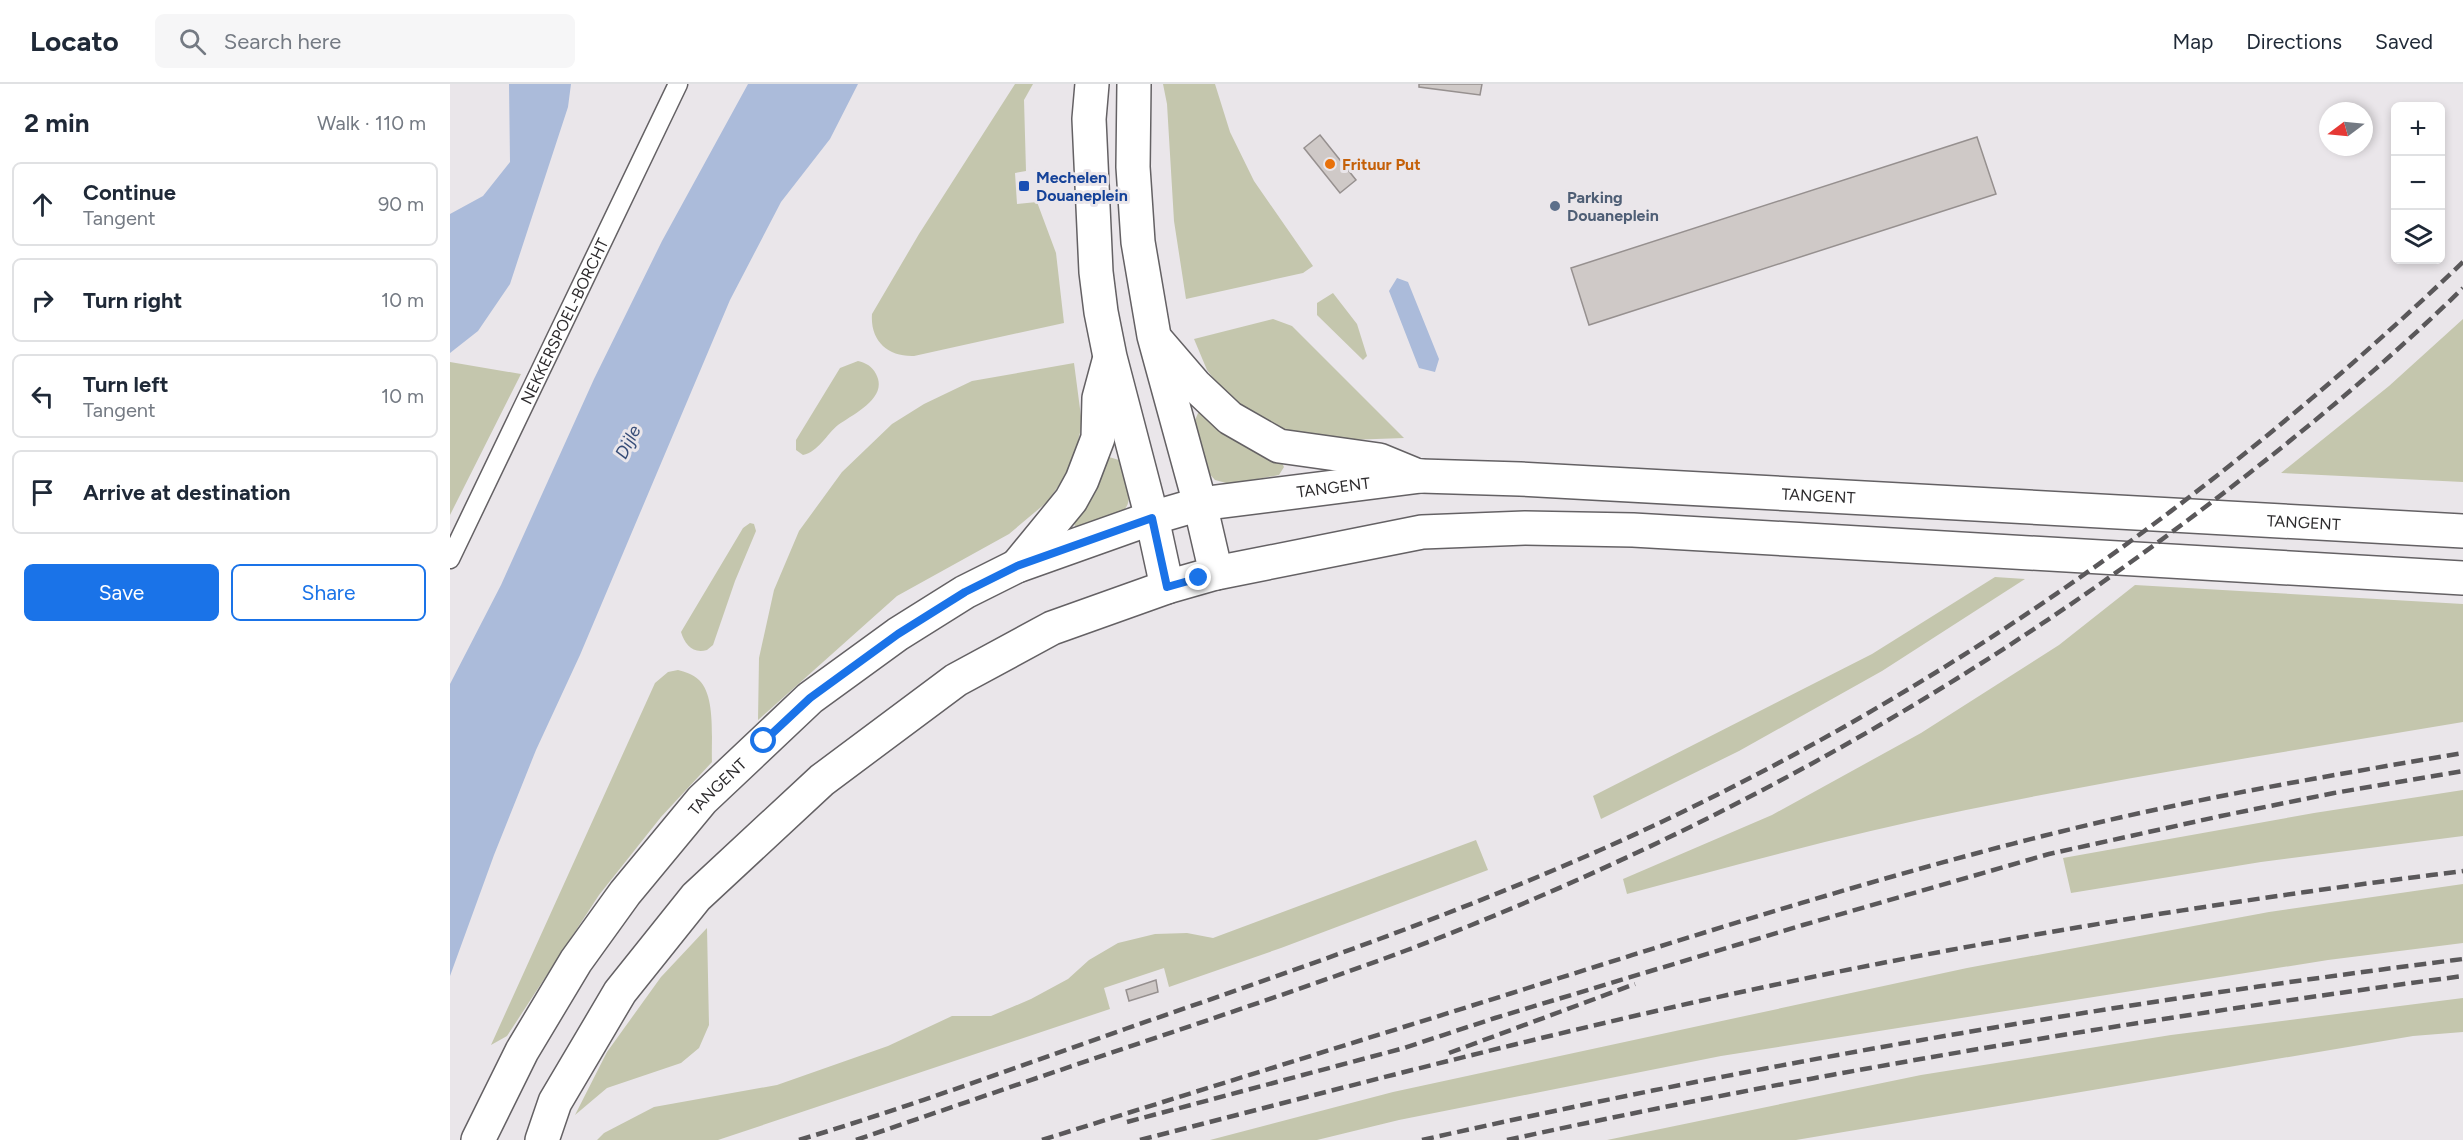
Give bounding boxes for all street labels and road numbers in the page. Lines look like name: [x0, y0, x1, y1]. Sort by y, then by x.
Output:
street label: NEKKERSPOEL-BORCHT: [516, 235, 612, 407]
street label: TANGENT: [1295, 473, 1371, 501]
street label: TANGENT: [1781, 484, 1856, 507]
street label: TANGENT: [2266, 511, 2341, 534]
street label: TANGENT: [684, 754, 750, 819]

